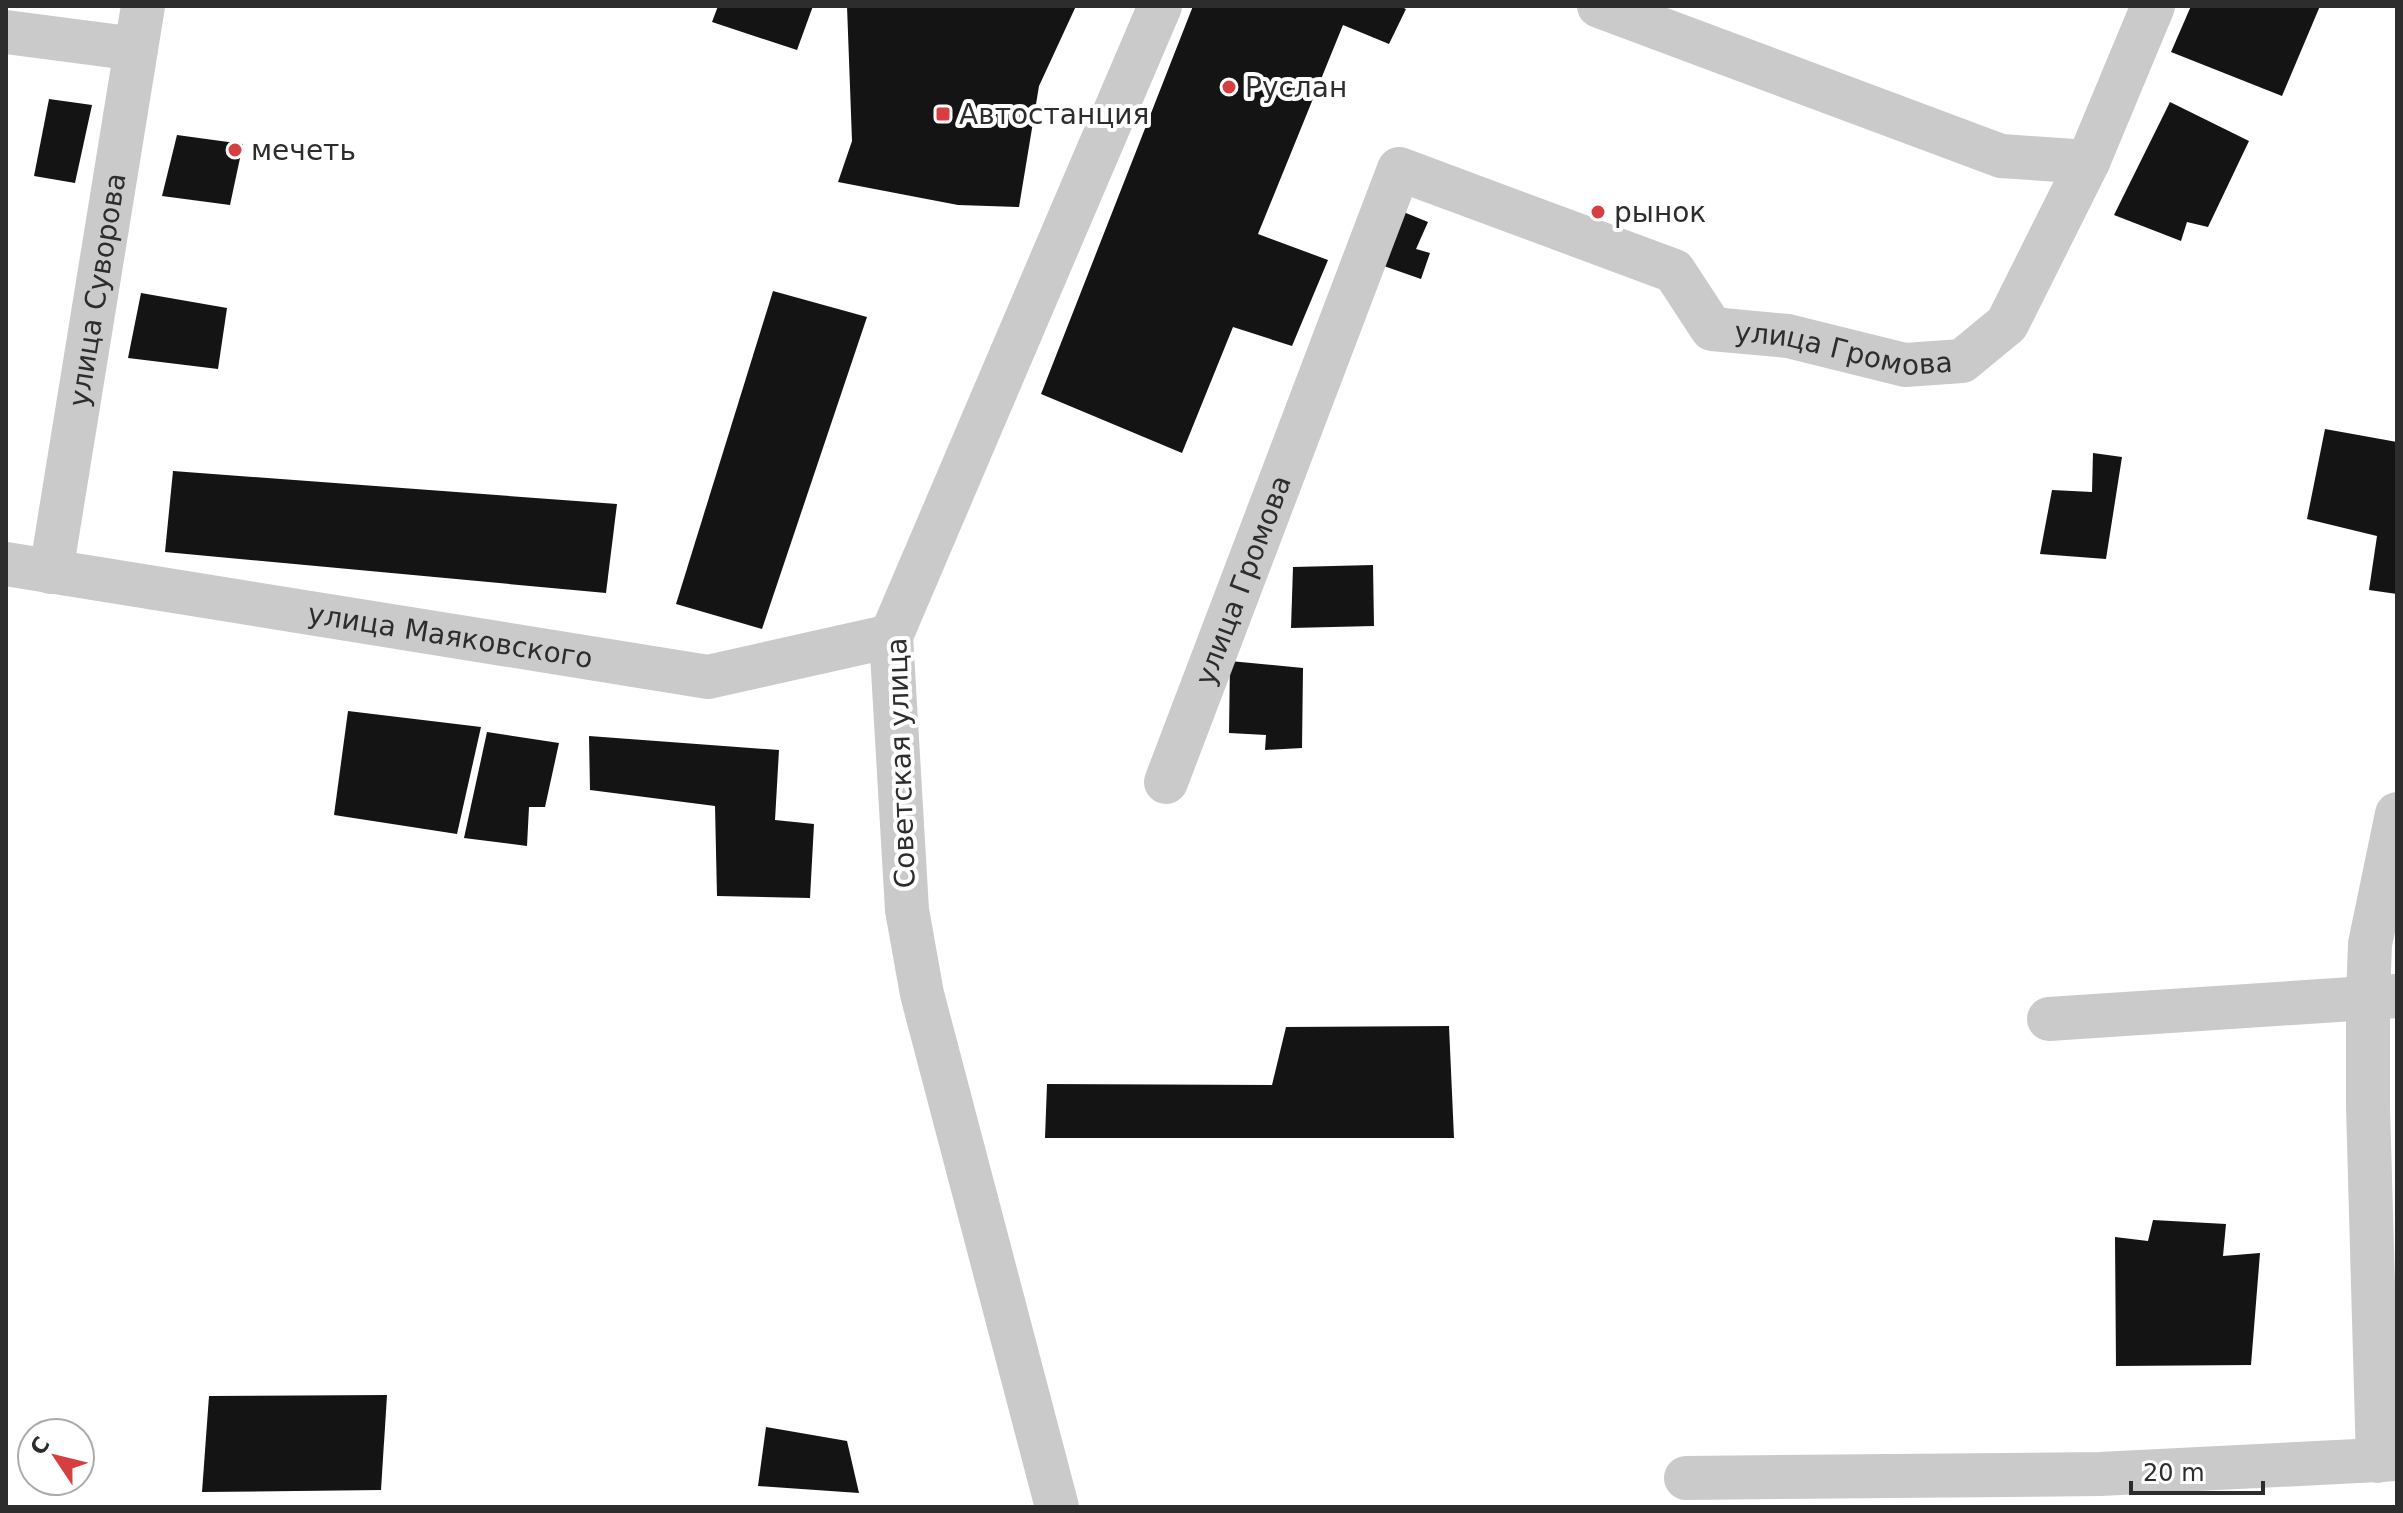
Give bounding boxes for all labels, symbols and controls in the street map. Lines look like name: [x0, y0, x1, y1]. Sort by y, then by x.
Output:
place label: Руслан: [1245, 71, 1347, 104]
marker: Руслан: [1220, 78, 1238, 96]
place label: Автостанция: [959, 98, 1149, 131]
marker: Автостанция: [934, 105, 952, 123]
place label: мечеть: [251, 134, 356, 167]
marker: мечеть: [226, 141, 244, 159]
street label: улица Суворова: [62, 170, 132, 409]
place label: рынок: [1614, 196, 1706, 229]
marker: рынок: [1589, 203, 1607, 221]
street label: улица Громова: [1733, 315, 1954, 382]
street label: улица Громова: [1188, 471, 1298, 690]
street label: улица Маяковского: [306, 596, 595, 675]
street label: Советская улица: [880, 637, 922, 889]
north arrow: [16, 1417, 96, 1497]
text: С: [25, 1432, 55, 1460]
scale bar: [2131, 1445, 2263, 1495]
text: 20 m: [2143, 1459, 2205, 1487]

